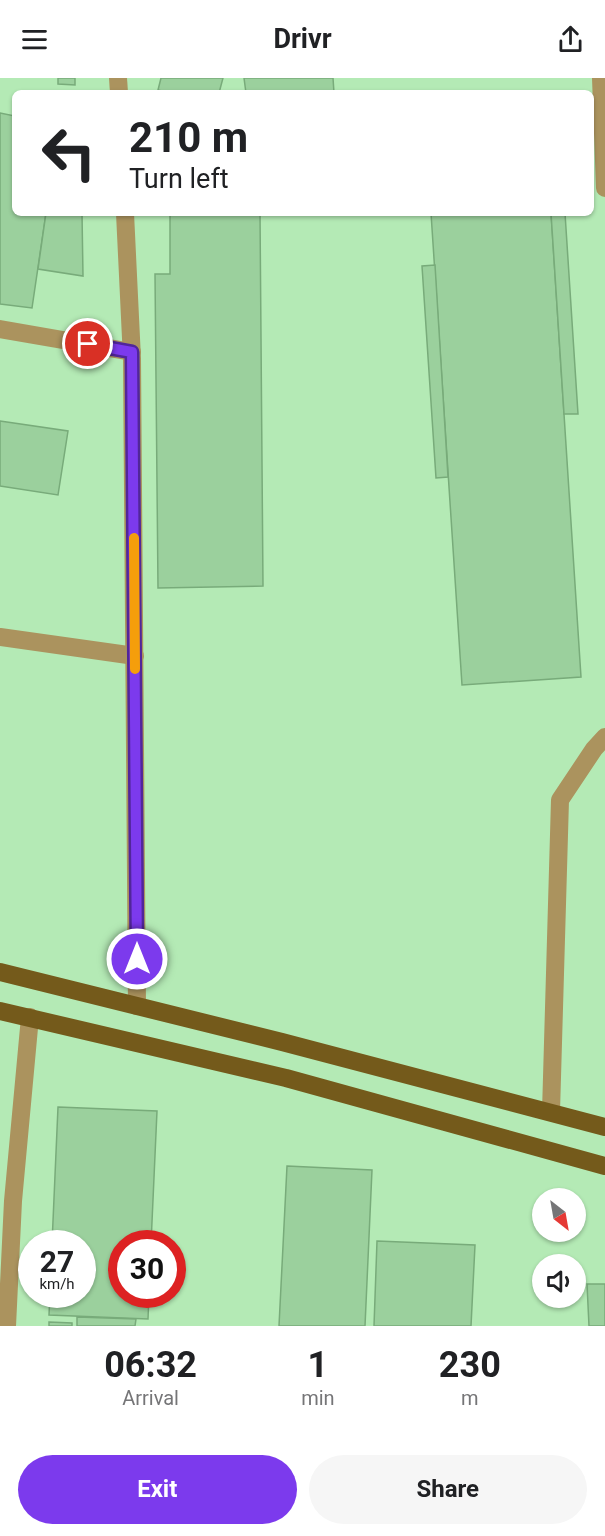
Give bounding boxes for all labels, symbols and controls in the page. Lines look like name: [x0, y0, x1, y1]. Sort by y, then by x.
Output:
icon: menu: [18, 23, 51, 56]
text: Drivr: [273, 23, 332, 55]
icon: share: [554, 23, 587, 56]
text: 210 m: [129, 113, 248, 162]
icon: left: [30, 114, 108, 192]
text: Turn left: [129, 163, 229, 195]
pin: [62, 318, 113, 369]
icon: arrive: [71, 327, 104, 360]
position arrow: [105, 927, 169, 991]
north arrow: [532, 1188, 586, 1242]
map controls: [532, 1188, 586, 1308]
speed limit sign: 30: [108, 1230, 186, 1308]
text: 27: [40, 1244, 74, 1279]
button: sound: [532, 1254, 586, 1308]
text: km/h: [39, 1275, 75, 1293]
text: 06:32: [104, 1344, 197, 1386]
text: 1: [308, 1344, 328, 1386]
text: 230: [439, 1344, 501, 1386]
text: Arrival: [122, 1386, 179, 1410]
text: min: [301, 1386, 335, 1410]
text: m: [461, 1386, 479, 1410]
button: Exit: [18, 1455, 297, 1524]
button: Share: [309, 1455, 587, 1524]

